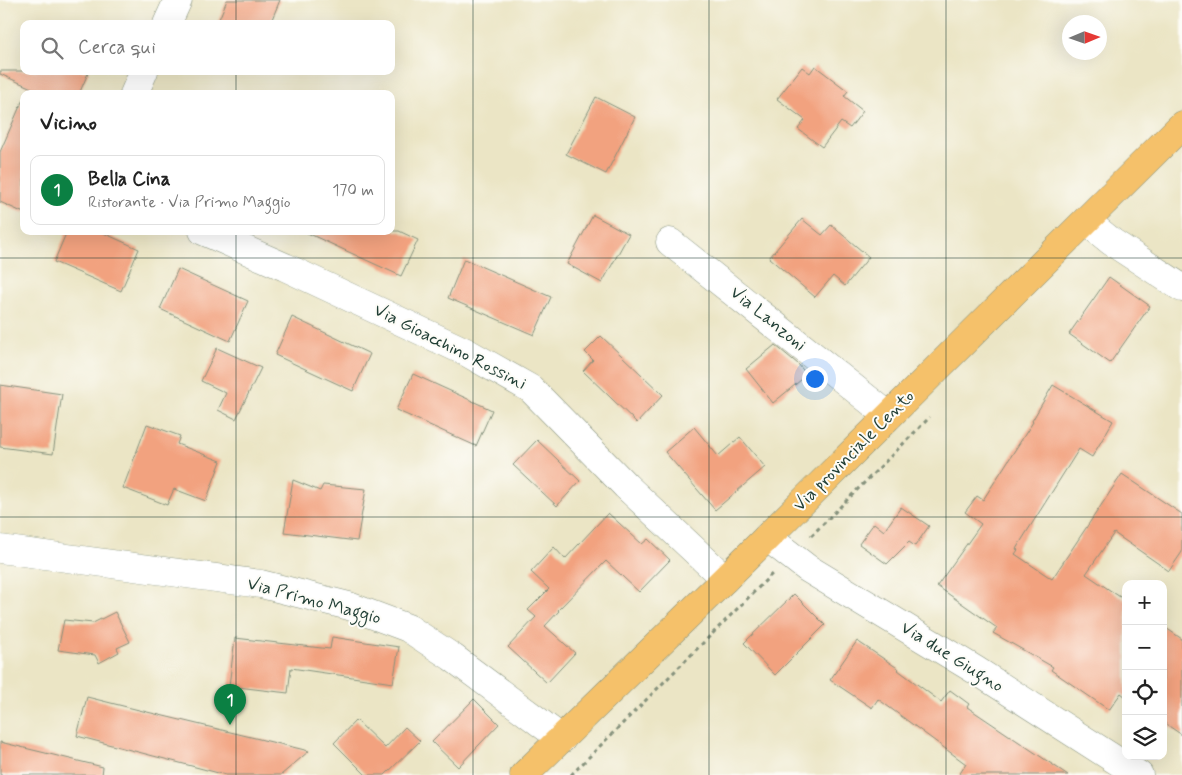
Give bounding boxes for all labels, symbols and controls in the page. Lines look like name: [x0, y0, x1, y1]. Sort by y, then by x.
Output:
north arrow: [1062, 15, 1107, 60]
search box: [20, 20, 395, 75]
icon: search: [38, 34, 66, 62]
text: Cerca qui: [78, 35, 156, 60]
text: Vicino: [40, 109, 97, 137]
text: Bella Cina: [88, 167, 171, 192]
text: 1: [53, 180, 61, 201]
text: 170 m: [332, 180, 374, 201]
text: Ristorante · Via Primo Maggio: [88, 192, 291, 213]
street label: Via Lanzoni: [725, 281, 811, 357]
street label: Via Gioacchino Rossini: [370, 298, 530, 396]
your location: [802, 366, 828, 392]
street label: Via provinciale Cento: [788, 385, 920, 517]
street label: Via Primo Maggio: [244, 572, 384, 632]
map controls: [1122, 580, 1167, 760]
button: +: [1122, 580, 1167, 625]
street label: Via due Giugno: [895, 616, 1008, 700]
button: −: [1122, 625, 1167, 670]
button: locate: [1122, 670, 1167, 715]
pin: 1: [214, 684, 246, 725]
button: layers: [1122, 715, 1167, 760]

